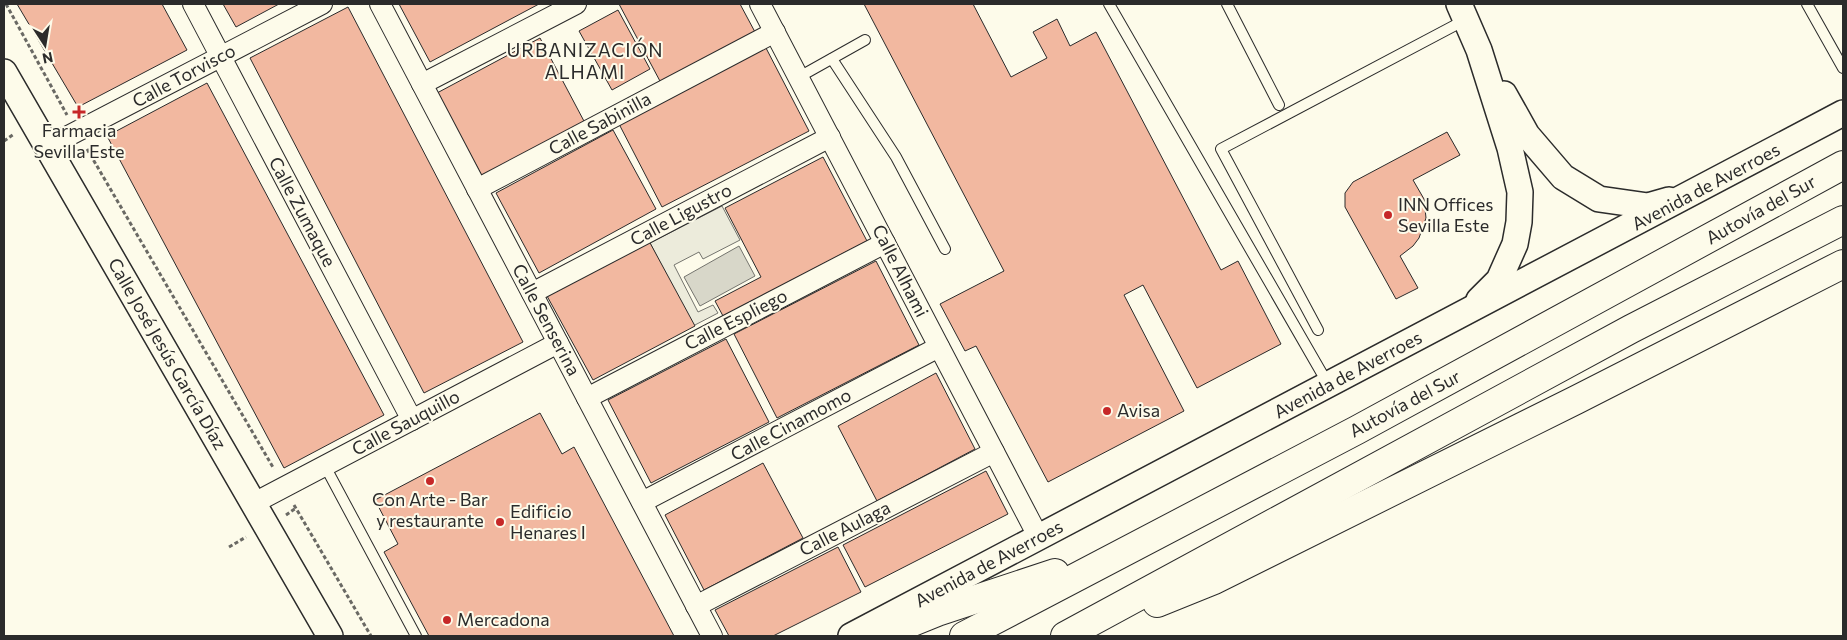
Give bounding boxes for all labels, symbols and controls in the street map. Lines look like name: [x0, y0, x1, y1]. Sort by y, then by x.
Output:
north arrow: [20, 20, 70, 70]
district label: URBANIZACIÓN ALHAMI: [506, 37, 664, 83]
street label: Calle Torvisco: [128, 39, 239, 112]
text: N: [41, 49, 55, 68]
street label: Calle Sabinilla: [545, 87, 654, 159]
marker: Farmacia Sevilla Este: [73, 106, 85, 118]
place label: Farmacia Sevilla Este: [33, 119, 125, 162]
street label: Avenida de Averroes: [1628, 138, 1783, 234]
street label: Calle Zumaque: [265, 153, 341, 270]
street label: Autovía del Sur: [1702, 170, 1819, 248]
street label: Calle Ligustro: [626, 178, 735, 250]
place label: INN Offices Sevilla Este: [1398, 193, 1493, 236]
marker: INN Offices Sevilla Este: [1382, 209, 1394, 221]
street label: Calle Alhami: [868, 221, 934, 320]
street label: Calle José Jesús García Díaz: [104, 254, 232, 453]
street label: Calle Senserina: [508, 260, 586, 379]
street label: Calle Espliego: [681, 284, 791, 354]
street label: Avenida de Averroes: [1270, 326, 1425, 422]
street label: Autovía del Sur: [1345, 365, 1464, 442]
street label: Calle Cinamomo: [726, 383, 855, 465]
street label: Calle Sauquillo: [348, 384, 463, 460]
place label: Avisa: [1117, 399, 1160, 421]
marker: Avisa: [1101, 405, 1113, 417]
marker: Con Arte - Bar y restaurante: [424, 475, 436, 487]
place label: Con Arte - Bar y restaurante: [372, 488, 488, 531]
street label: Calle Aulaga: [795, 496, 894, 560]
place label: Edificio Henares I: [510, 500, 586, 543]
street label: Avenida de Averroes: [911, 515, 1066, 611]
marker: Edificio Henares I: [494, 516, 506, 528]
place label: Mercadona: [457, 608, 550, 630]
marker: Mercadona: [441, 614, 453, 626]

